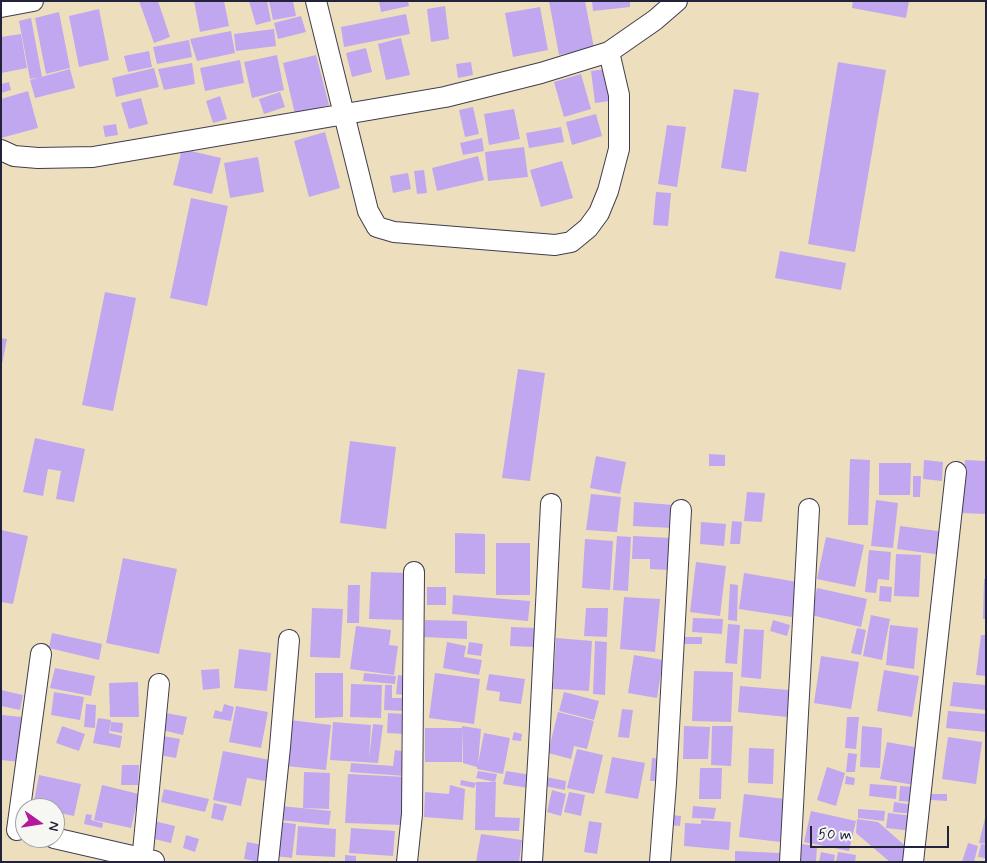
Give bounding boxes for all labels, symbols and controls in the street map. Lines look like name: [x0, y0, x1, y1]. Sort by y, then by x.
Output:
north arrow: [15, 798, 65, 848]
scale bar: [812, 816, 951, 848]
text: N: [44, 820, 63, 833]
text: 50 m: [818, 825, 852, 845]

